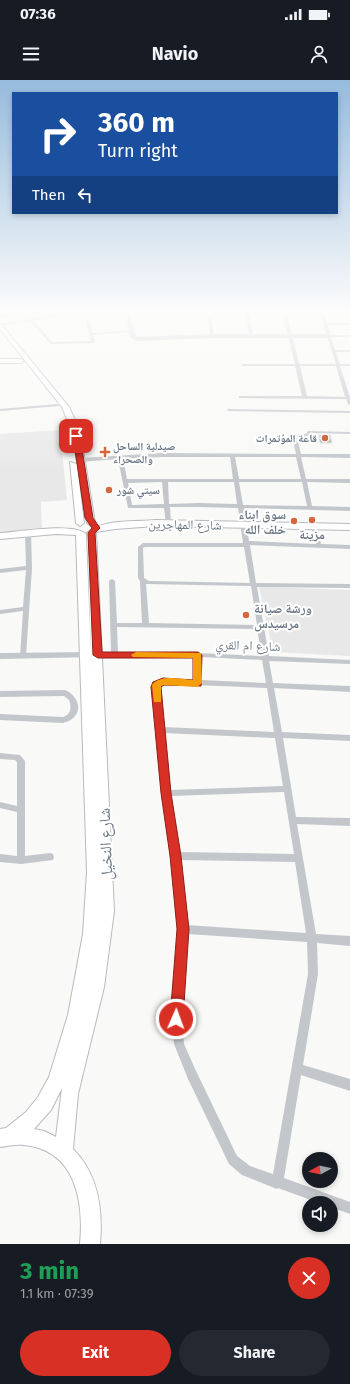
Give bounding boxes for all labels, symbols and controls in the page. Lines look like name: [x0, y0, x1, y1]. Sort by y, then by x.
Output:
text: 07:36: [20, 5, 56, 23]
icon: menu: [20, 43, 42, 65]
text: Navio: [152, 43, 198, 65]
icon: person: [308, 43, 330, 65]
text: 360 m: [98, 106, 175, 139]
icon: right: [32, 108, 84, 160]
text: Turn right: [98, 140, 178, 162]
icon: left: [74, 184, 96, 206]
text: Then: [32, 186, 66, 204]
pin: [59, 419, 93, 453]
icon: arrive: [65, 425, 87, 447]
place label: قاعة المؤتمرات: [256, 432, 317, 445]
marker: قاعة المؤتمرات: [320, 433, 330, 443]
place label: صيدلية الساحل والصحراء: [113, 440, 176, 466]
marker: صيدلية الساحل والصحراء: [100, 447, 110, 457]
place label: سيتي شور: [116, 484, 160, 499]
marker: سيتي شور: [104, 485, 114, 495]
place label: سوق ابناء خلف الله: [238, 507, 286, 537]
marker: مزينة: [307, 515, 317, 525]
street label: شارع المهاجرين: [148, 516, 222, 535]
marker: سوق ابناء خلف الله: [289, 516, 299, 526]
place label: مزينة: [299, 527, 325, 542]
place label: ورشة صيانة مرسيدس: [254, 601, 312, 632]
marker: ورشة صيانة مرسيدس: [241, 610, 251, 620]
street label: شارع ام القري: [215, 637, 281, 657]
street label: شارع النخيل: [95, 807, 117, 880]
position arrow: [155, 998, 197, 1040]
north arrow: [302, 1152, 338, 1188]
map controls: [302, 1152, 338, 1232]
button: sound: [302, 1196, 338, 1232]
text: 3 min: [20, 1257, 79, 1285]
button: close: [288, 1257, 330, 1299]
text: 1.1 km · 07:39: [20, 1286, 94, 1301]
button: Exit: [20, 1330, 171, 1376]
button: Share: [179, 1330, 330, 1376]

